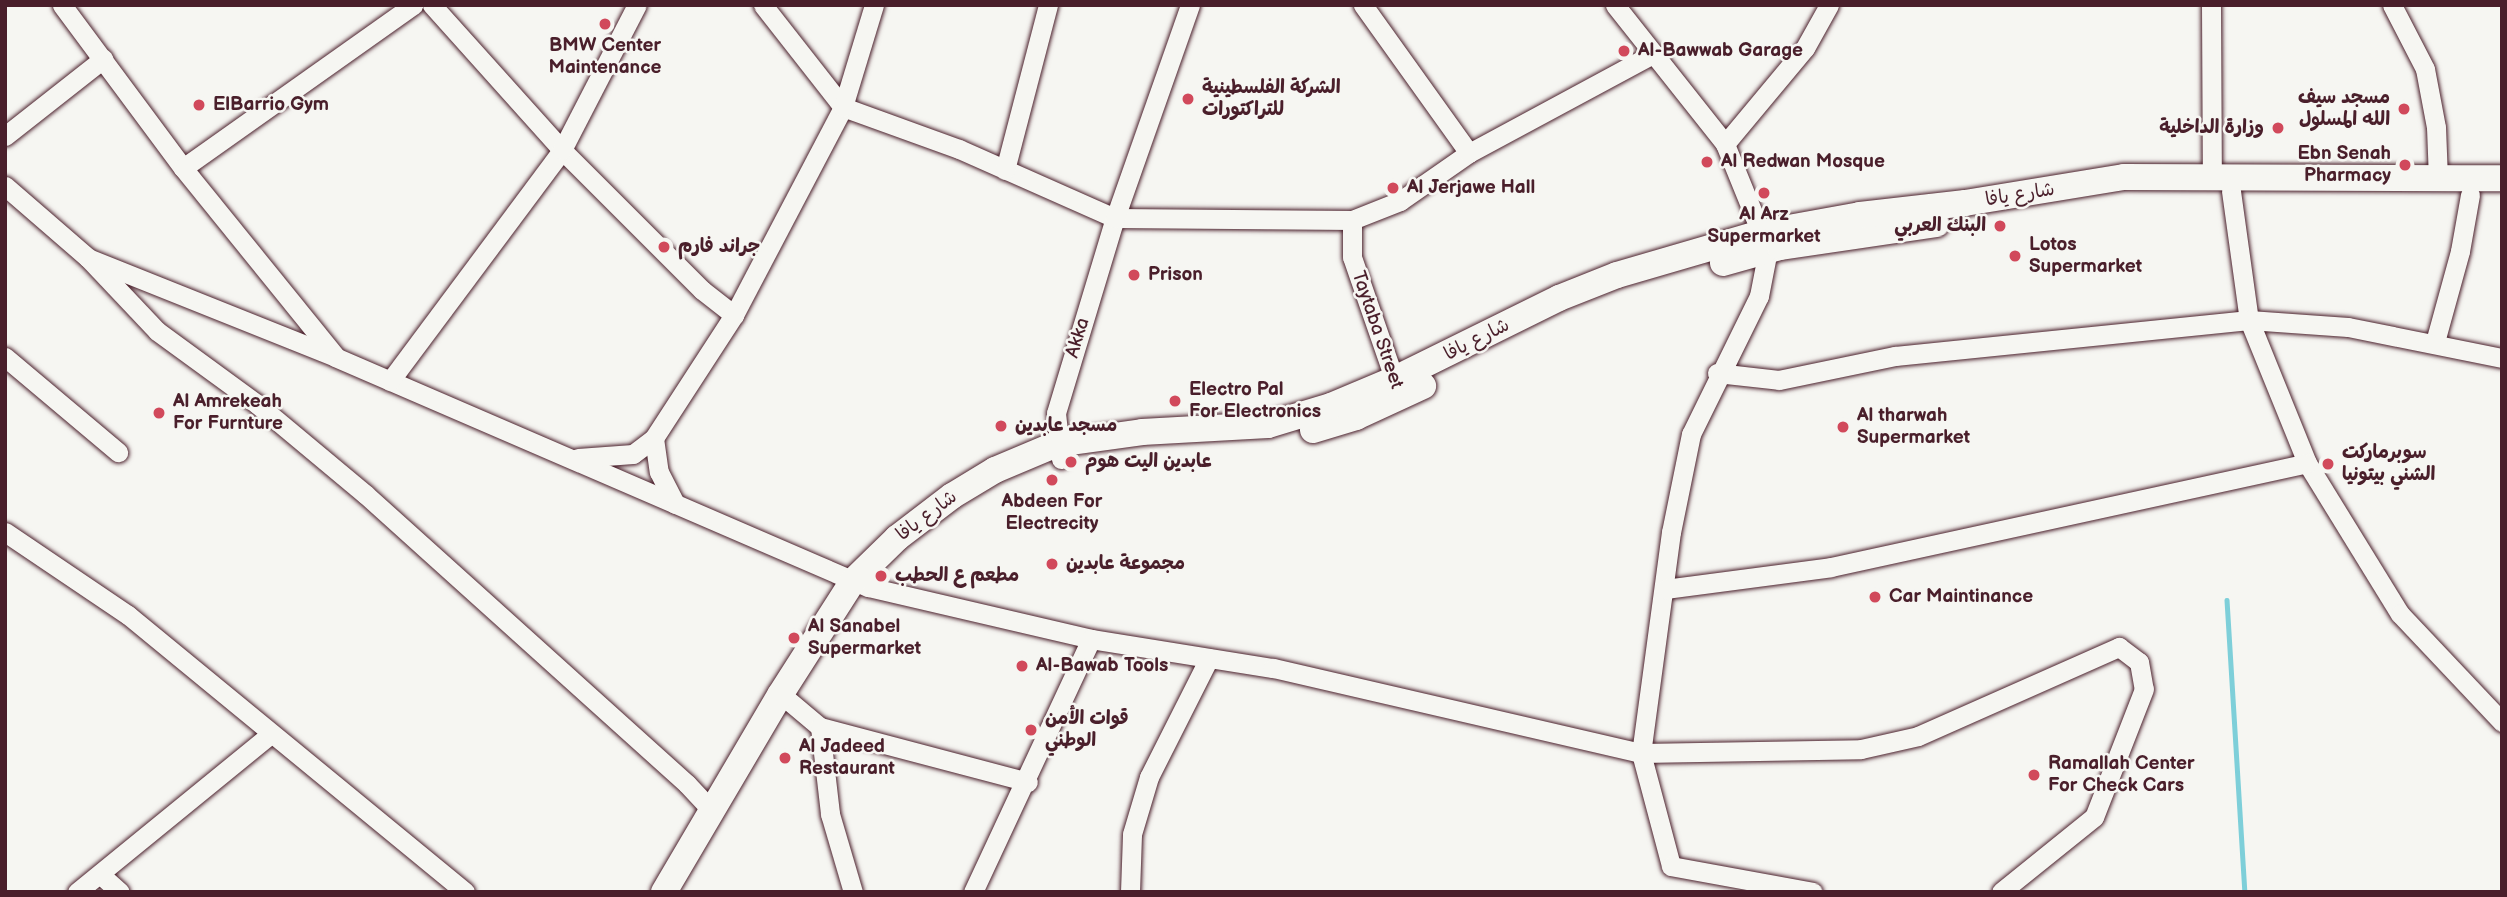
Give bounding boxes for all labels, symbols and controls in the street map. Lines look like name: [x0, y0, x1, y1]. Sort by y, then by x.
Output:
marker: BMW Center Maintenance: [597, 16, 613, 32]
place label: BMW Center Maintenance: [549, 35, 661, 79]
place label: Al-Bawwab Garage: [1638, 40, 1803, 62]
marker: Al-Bawwab Garage: [1616, 43, 1632, 59]
place label: الشركة الفلسطينية للتراكتورات: [1202, 77, 1341, 121]
place label: مسجد سيف الله المسلول: [2298, 87, 2390, 131]
marker: الشركة الفلسطينية للتراكتورات: [1180, 91, 1196, 107]
place label: ElBarrio Gym: [213, 94, 329, 116]
marker: ElBarrio Gym: [191, 97, 207, 113]
marker: مسجد سيف الله المسلول: [2396, 101, 2412, 117]
place label: وزارة الداخلية: [2159, 117, 2264, 139]
marker: وزارة الداخلية: [2270, 120, 2286, 136]
place label: Ebn Senah Pharmacy: [2297, 143, 2391, 187]
place label: Al Redwan Mosque: [1721, 151, 1885, 173]
marker: Al Redwan Mosque: [1699, 154, 1715, 170]
marker: Ebn Senah Pharmacy: [2397, 157, 2413, 173]
place label: Al Jerjawe Hall: [1407, 177, 1535, 199]
street label: شارع يافا: [1984, 178, 2056, 212]
marker: Al Jerjawe Hall: [1385, 180, 1401, 196]
marker: Al Arz Supermarket: [1756, 185, 1772, 201]
place label: Al Arz Supermarket: [1707, 204, 1821, 248]
place label: البنك العربي: [1894, 215, 1986, 237]
marker: البنك العربي: [1992, 218, 2008, 234]
place label: Lotos Supermarket: [2029, 234, 2142, 278]
place label: جراند فارم: [678, 236, 760, 258]
marker: جراند فارم: [656, 239, 672, 255]
marker: Lotos Supermarket: [2007, 248, 2023, 264]
place label: Prison: [1148, 264, 1203, 286]
marker: Prison: [1126, 267, 1142, 283]
street label: Taytaba Street: [1346, 268, 1408, 392]
street label: شارع يافا: [1441, 314, 1513, 366]
street label: Akka: [1061, 315, 1095, 361]
place label: Electro Pal For Electronics: [1189, 379, 1321, 423]
place label: Al Amrekeah For Furnture: [173, 391, 283, 435]
marker: Electro Pal For Electronics: [1167, 393, 1183, 409]
marker: Al Amrekeah For Furnture: [151, 405, 167, 421]
place label: Al tharwah Supermarket: [1857, 405, 1970, 449]
place label: مسجد عابدين: [1015, 415, 1117, 437]
marker: مسجد عابدين: [993, 418, 1009, 434]
marker: Al tharwah Supermarket: [1835, 419, 1851, 435]
place label: سوبرماركت الشني بيتونيا: [2342, 442, 2435, 486]
place label: عابدين اليت هوم: [1085, 451, 1212, 473]
marker: عابدين اليت هوم: [1063, 454, 1079, 470]
marker: سوبرماركت الشني بيتونيا: [2320, 456, 2336, 472]
marker: Abdeen For Electrecity: [1044, 472, 1060, 488]
street label: شارع يافا: [892, 486, 962, 546]
place label: Abdeen For Electrecity: [1002, 491, 1102, 535]
place label: مجموعة عابدين: [1066, 553, 1185, 575]
marker: مجموعة عابدين: [1044, 556, 1060, 572]
place label: مطعم ع الحطب: [895, 565, 1019, 587]
marker: مطعم ع الحطب: [873, 568, 889, 584]
place label: Car Maintinance: [1889, 586, 2033, 608]
marker: Car Maintinance: [1867, 589, 1883, 605]
place label: Al Sanabel Supermarket: [808, 616, 921, 660]
marker: Al Sanabel Supermarket: [786, 630, 802, 646]
place label: Al-Bawab Tools: [1036, 655, 1168, 677]
marker: Al-Bawab Tools: [1014, 658, 1030, 674]
place label: قوات الأمن الوطني: [1045, 708, 1129, 752]
marker: قوات الأمن الوطني: [1023, 722, 1039, 738]
place label: Al Jadeed Restaurant: [799, 736, 895, 780]
marker: Al Jadeed Restaurant: [777, 750, 793, 766]
place label: Ramallah Center For Check Cars: [2048, 753, 2195, 797]
marker: Ramallah Center For Check Cars: [2026, 767, 2042, 783]

